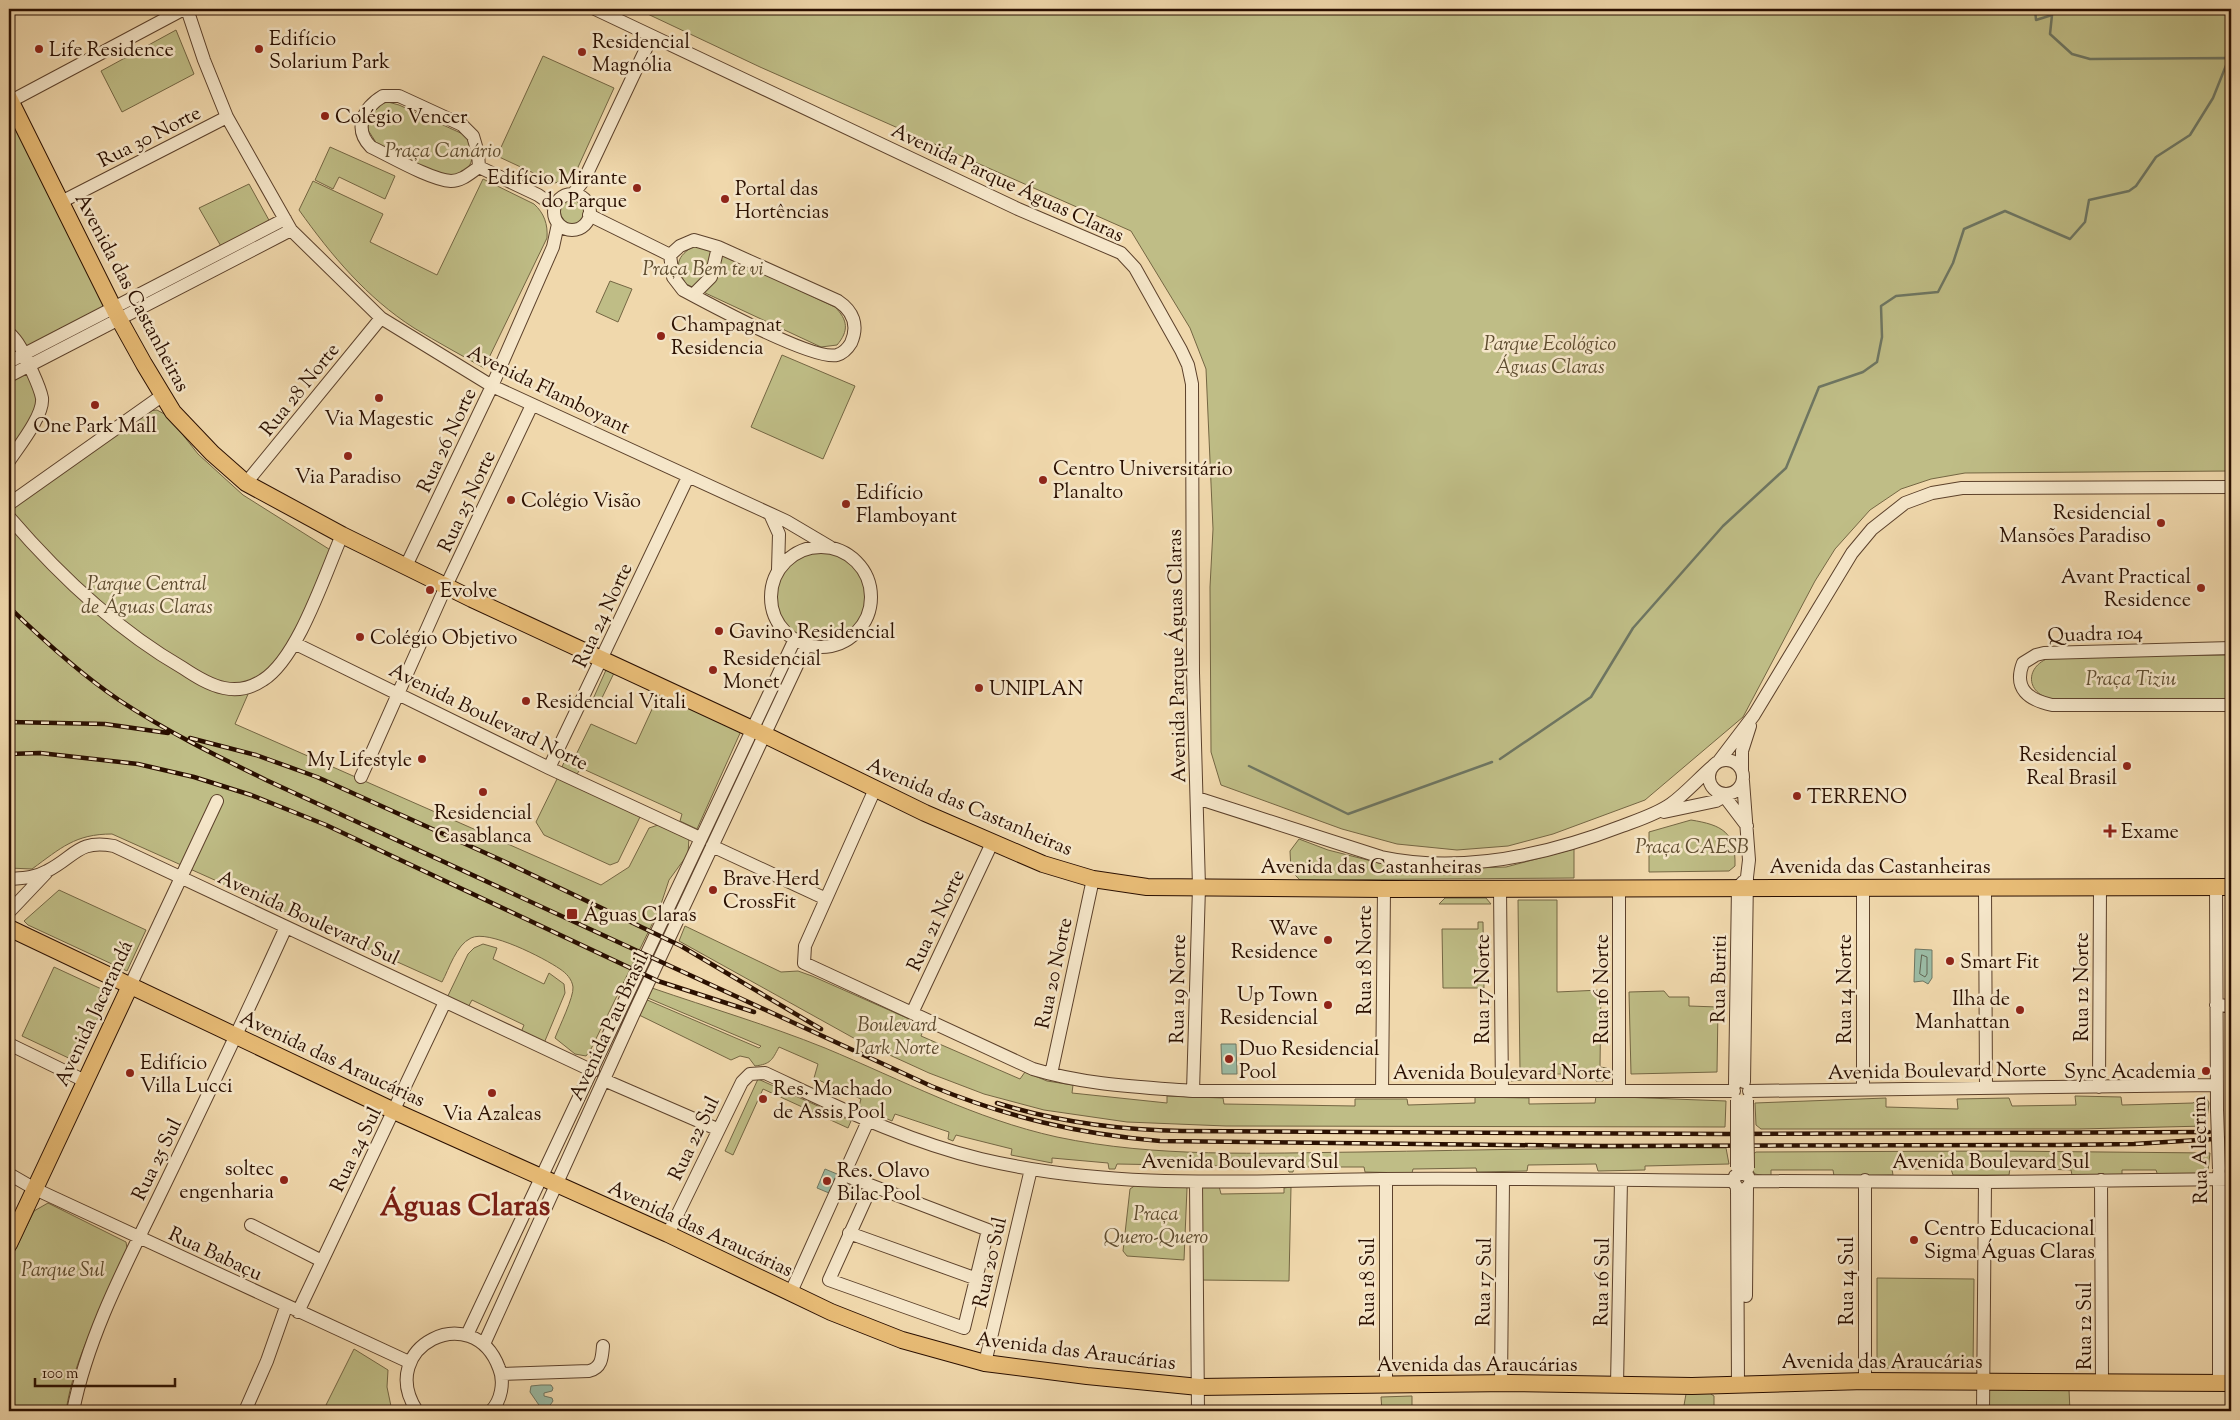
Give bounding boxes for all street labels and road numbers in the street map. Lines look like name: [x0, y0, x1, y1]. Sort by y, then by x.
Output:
street label: Rua 30 Norte: [94, 100, 207, 177]
street label: Avenida Parque Águas Claras: [886, 117, 1129, 251]
street label: Avenida das Castanheiras: [66, 189, 196, 398]
street label: Rua 28 Norte: [254, 338, 348, 443]
street label: Avenida Flamboyant: [462, 339, 634, 443]
street label: Rua 26 Norte: [411, 384, 485, 498]
street label: Rua 25 Norte: [432, 446, 505, 558]
street label: Avenida Parque Águas Claras: [1161, 529, 1195, 783]
street label: Rua 24 Norte: [567, 559, 641, 673]
street label: Quadra 104: [2047, 619, 2143, 652]
street label: Avenida Boulevard Norte: [383, 657, 593, 779]
street label: Avenida das Castanheiras: [862, 752, 1077, 865]
street label: Avenida das Castanheiras: [1261, 854, 1482, 883]
street label: Avenida das Castanheiras: [1770, 854, 1991, 883]
street label: Avenida Boulevard Sul: [212, 864, 404, 974]
street label: Rua 21 Norte: [901, 865, 974, 977]
street label: Rua 18 Norte: [1352, 905, 1381, 1015]
street label: Rua 20 Norte: [1029, 915, 1081, 1032]
street label: Rua 12 Norte: [2069, 932, 2098, 1042]
street label: Rua 19 Norte: [1164, 934, 1195, 1044]
street label: Rua 17 Norte: [1470, 934, 1499, 1044]
street label: Rua 16 Norte: [1589, 934, 1618, 1044]
street label: Rua Buriti: [1705, 934, 1736, 1024]
street label: Rua 14 Norte: [1832, 934, 1861, 1044]
street label: Avenida Jacarandá: [49, 936, 142, 1092]
street label: Avenida Pau Brasil: [563, 948, 658, 1106]
street label: Avenida das Araucárias: [235, 1005, 429, 1116]
street label: Avenida Boulevard Norte: [1827, 1056, 2047, 1089]
street label: Avenida Boulevard Norte: [1393, 1060, 1611, 1089]
street label: Rua 22 Sul: [662, 1092, 728, 1186]
street label: Rua Alecrim: [2186, 1095, 2217, 1204]
street label: Rua 24 Sul: [324, 1102, 391, 1198]
street label: Rua 25 Sul: [126, 1114, 191, 1206]
street label: Avenida Boulevard Sul: [1141, 1149, 1339, 1178]
street label: Avenida Boulevard Sul: [1892, 1149, 2090, 1178]
street label: Avenida das Araucárias: [603, 1175, 797, 1286]
street label: Rua 20 Sul: [967, 1214, 1016, 1311]
street label: Rua Babaçu: [163, 1221, 267, 1290]
street label: Rua 14 Sul: [1834, 1236, 1863, 1325]
street label: Rua 18 Sul: [1355, 1237, 1384, 1326]
street label: Rua 17 Sul: [1470, 1237, 1501, 1327]
street label: Rua 16 Sul: [1588, 1237, 1619, 1327]
street label: Rua 12 Sul: [2072, 1281, 2101, 1370]
street label: Avenida das Araucárias: [974, 1326, 1177, 1379]
street label: Avenida das Araucárias: [1781, 1349, 1983, 1378]
street label: Avenida das Araucárias: [1376, 1352, 1578, 1381]

